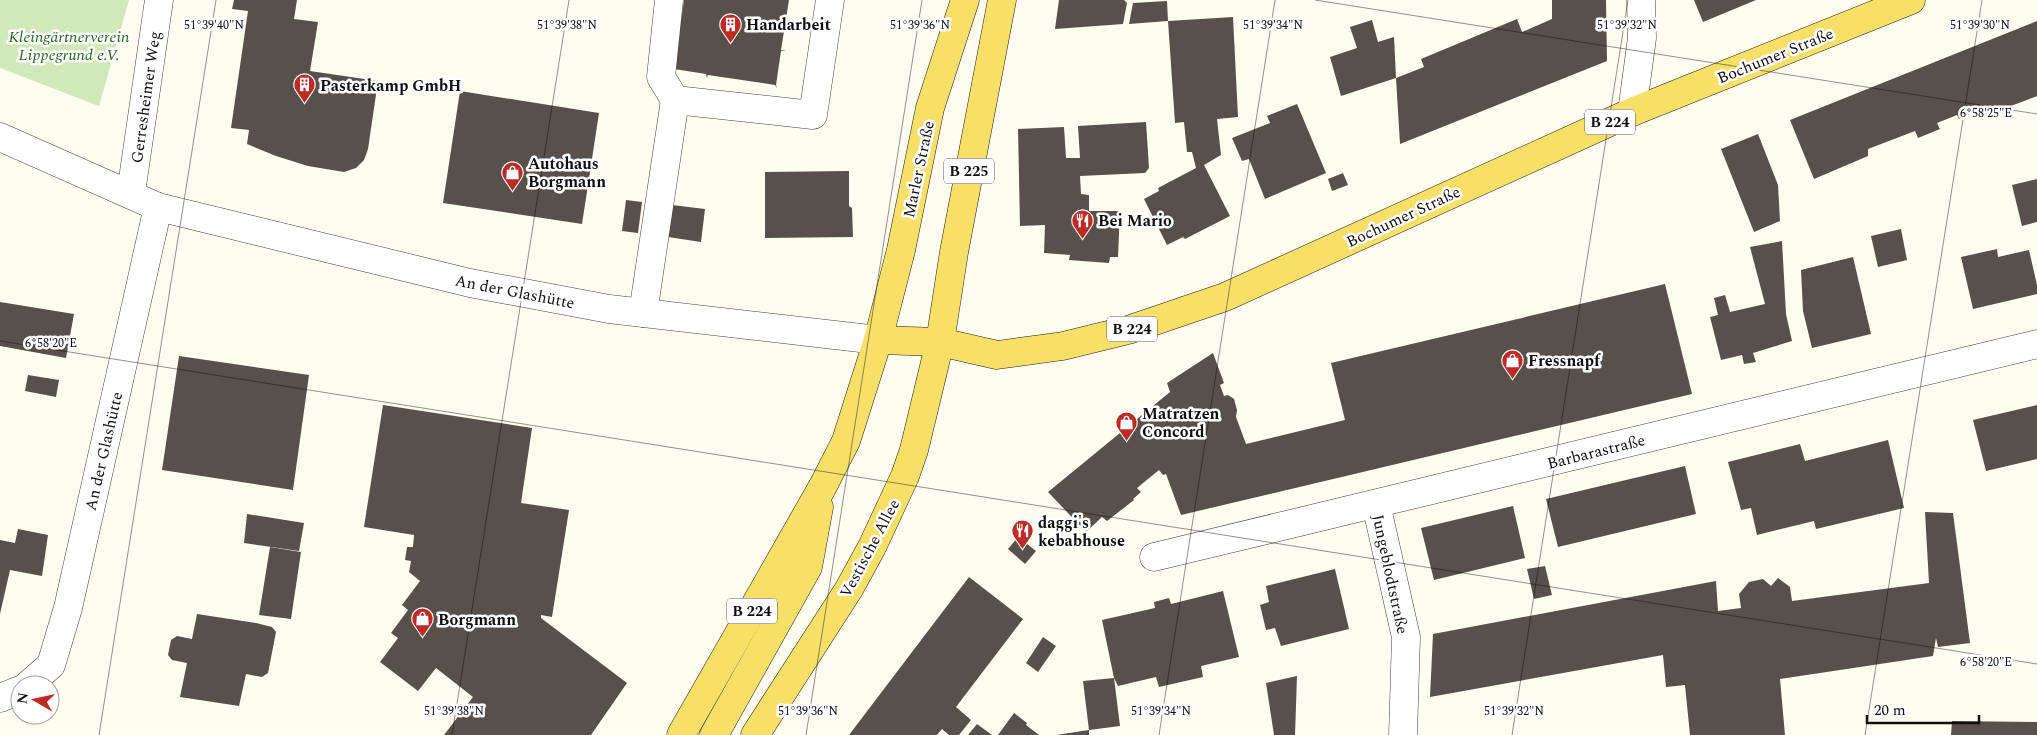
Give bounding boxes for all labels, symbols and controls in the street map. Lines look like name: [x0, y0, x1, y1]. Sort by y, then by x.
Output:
building icon: Handarbeit: [718, 12, 742, 43]
place label: Handarbeit: [746, 13, 831, 37]
text: 51°39'40"N: [184, 16, 244, 35]
text: 51°39'38"N: [537, 16, 597, 35]
text: 51°39'36"N: [890, 16, 950, 35]
text: 51°39'34"N: [1243, 16, 1303, 35]
text: 51°39'32"N: [1597, 16, 1657, 35]
text: 51°39'30"N: [1950, 16, 2010, 35]
street label: Bochumer Straße: [1714, 22, 1837, 90]
park label: Kleingärtnerverein Lippegrund e.V.: [9, 25, 130, 67]
street label: Gerresheimer Weg: [125, 30, 167, 165]
building icon: Pasterkamp GmbH: [292, 73, 316, 104]
place label: Pasterkamp GmbH: [320, 74, 461, 98]
text: 6°58'25"E: [1960, 104, 2012, 123]
road number: B 224: [1585, 110, 1635, 134]
street label: Marler Straße: [897, 119, 941, 220]
place label: Autohaus Borgmann: [528, 152, 606, 194]
road number: B 225: [944, 158, 994, 184]
shop icon: Autohaus Borgmann: [500, 160, 524, 191]
street label: Bochumer Straße: [1342, 180, 1464, 254]
restaurant icon: Bei Mario: [1070, 208, 1094, 239]
place label: Bei Mario: [1098, 209, 1172, 233]
street label: An der Glashütte: [453, 269, 577, 315]
road number: B 224: [1107, 316, 1157, 342]
text: 6°58'20"E: [25, 334, 77, 353]
shop icon: Fressnapf: [1500, 348, 1524, 379]
place label: Fressnapf: [1528, 349, 1601, 373]
street label: An der Glashütte: [79, 389, 129, 513]
place label: Matratzen Concord: [1142, 402, 1220, 444]
shop icon: Matratzen Concord: [1114, 410, 1138, 441]
street label: Barbarastraße: [1545, 428, 1648, 476]
street label: Vestische Allee: [834, 495, 906, 602]
place label: daggi's kebabhouse: [1038, 511, 1125, 553]
street label: Jungeblodtstraße: [1366, 512, 1414, 636]
restaurant icon: daggi's kebabhouse: [1010, 519, 1034, 550]
road number: B 224: [727, 598, 777, 624]
shop icon: Borgmann: [410, 607, 434, 638]
place label: Borgmann: [438, 608, 516, 632]
text: 6°58'20"E: [1960, 653, 2012, 672]
north arrow: [10, 675, 60, 725]
text: N: [11, 691, 34, 705]
scale bar: [1867, 692, 1980, 724]
text: 20 m: [1874, 699, 1906, 722]
text: 51°39'38"N: [424, 702, 484, 721]
text: 51°39'36"N: [778, 702, 838, 721]
text: 51°39'34"N: [1131, 702, 1191, 721]
text: 51°39'32"N: [1484, 702, 1544, 721]

